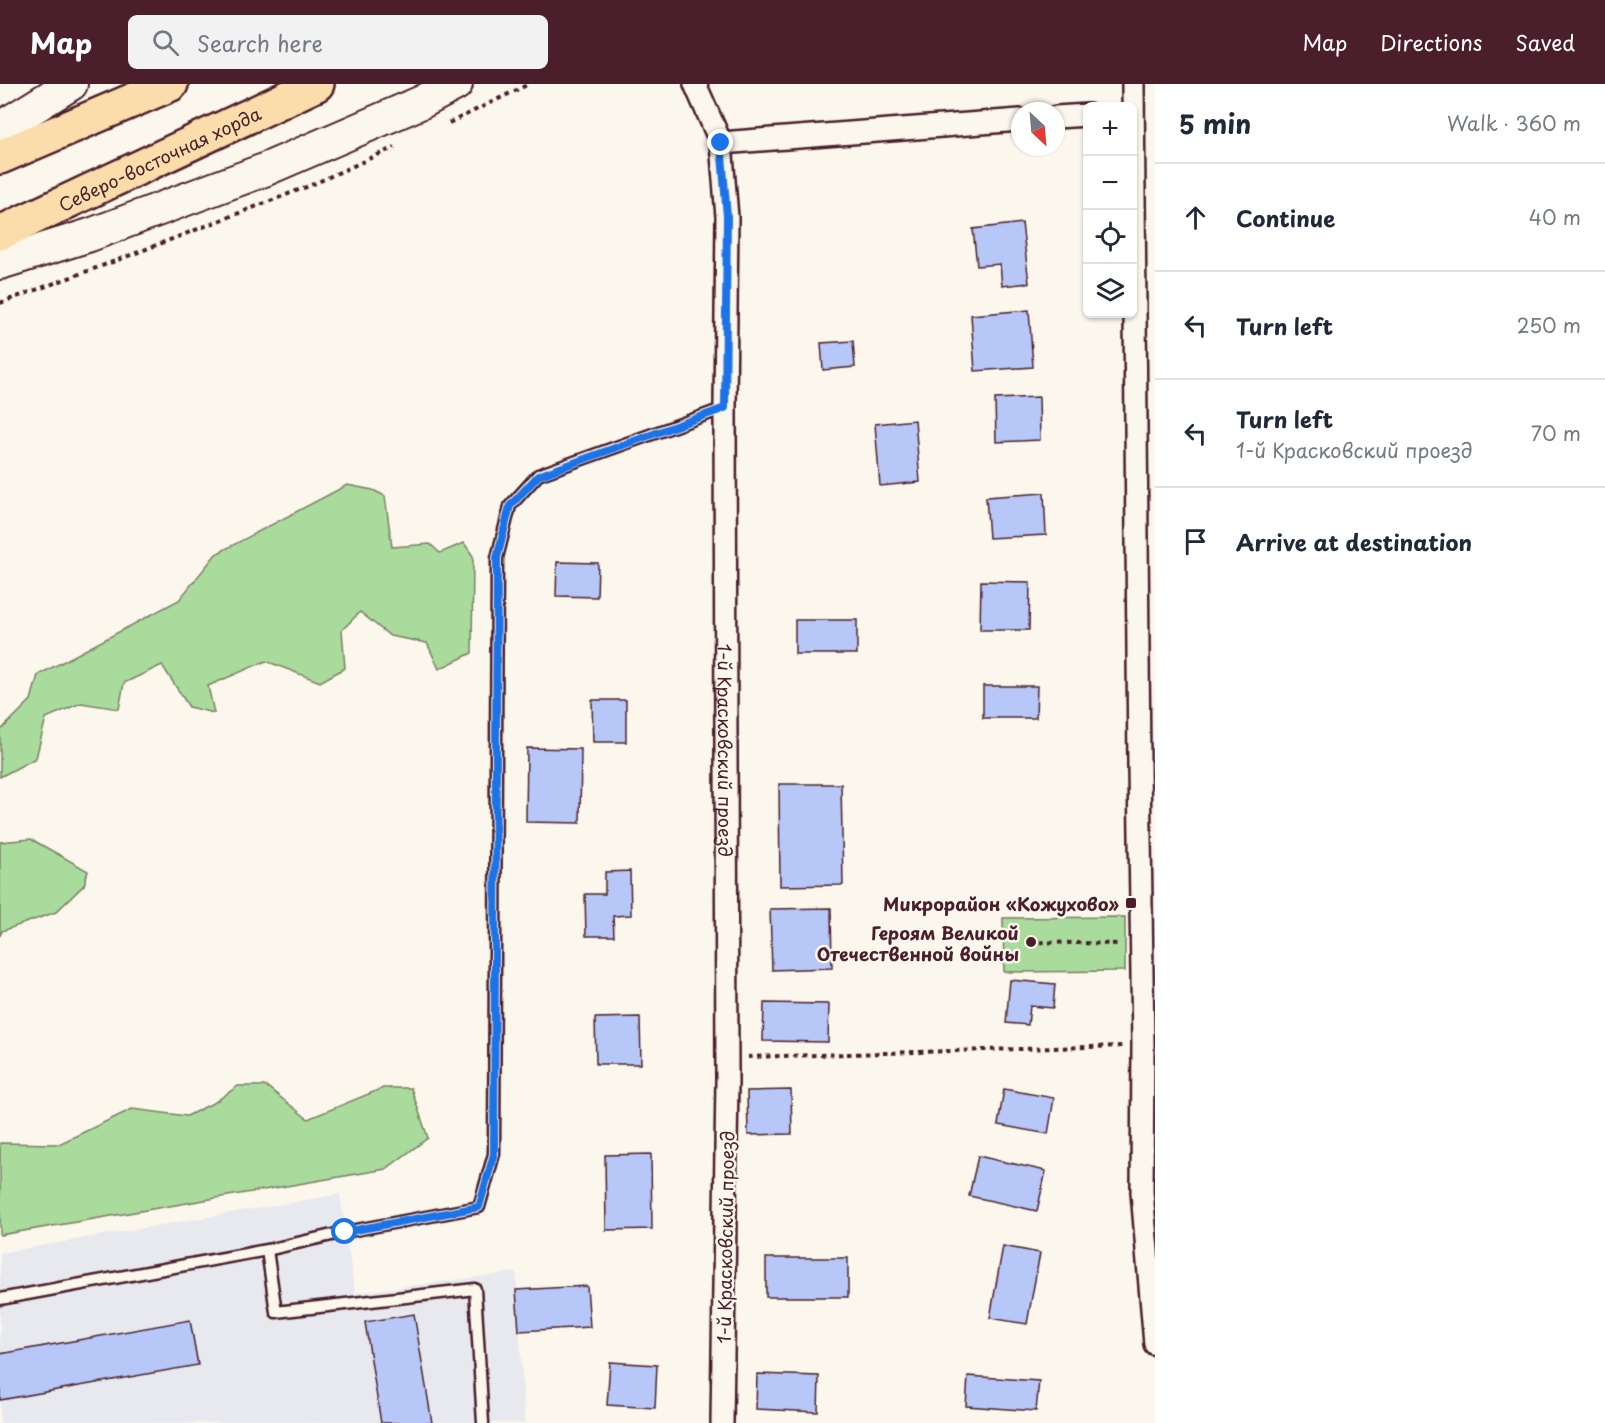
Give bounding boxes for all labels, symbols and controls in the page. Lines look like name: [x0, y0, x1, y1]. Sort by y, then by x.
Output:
search box: [128, 15, 548, 69]
text: Map: [30, 21, 92, 64]
icon: search: [149, 26, 182, 59]
text: Search here: [197, 26, 323, 59]
text: Map: [1302, 26, 1347, 58]
text: Directions: [1380, 26, 1482, 58]
text: Saved: [1515, 26, 1575, 58]
street label: Северо-восточная хорда: [54, 99, 266, 217]
north arrow: [1011, 102, 1065, 156]
map controls: [1083, 102, 1137, 318]
button: +: [1083, 102, 1137, 156]
text: 5 min: [1179, 104, 1251, 143]
text: Walk · 360 m: [1447, 108, 1581, 138]
route end: [707, 129, 733, 155]
button: −: [1083, 156, 1137, 210]
icon: ahead: [1179, 201, 1212, 234]
text: Continue: [1236, 201, 1335, 234]
text: 40 m: [1529, 202, 1581, 232]
button: locate: [1083, 210, 1137, 264]
button: layers: [1083, 264, 1137, 318]
icon: left: [1179, 309, 1212, 342]
text: Turn left: [1236, 309, 1333, 342]
text: 250 m: [1517, 310, 1581, 340]
text: Turn left: [1236, 402, 1333, 435]
icon: left: [1179, 417, 1212, 450]
text: 70 m: [1531, 418, 1581, 448]
text: 1-й Красковский проезд: [1236, 435, 1473, 465]
icon: arrive: [1179, 525, 1212, 558]
text: Arrive at destination: [1236, 525, 1472, 558]
street label: 1-й Красковский проезд: [712, 644, 740, 857]
place label: Микрорайон «Кожухово»: [883, 890, 1119, 917]
marker: Микрорайон «Кожухово»: [1124, 896, 1138, 910]
place label: Героям Великой Отечественной войны: [817, 919, 1019, 967]
marker: Героям Великой Отечественной войны: [1024, 935, 1038, 949]
street label: 1-й Красковский проезд: [710, 1130, 740, 1344]
route start: [331, 1218, 357, 1244]

